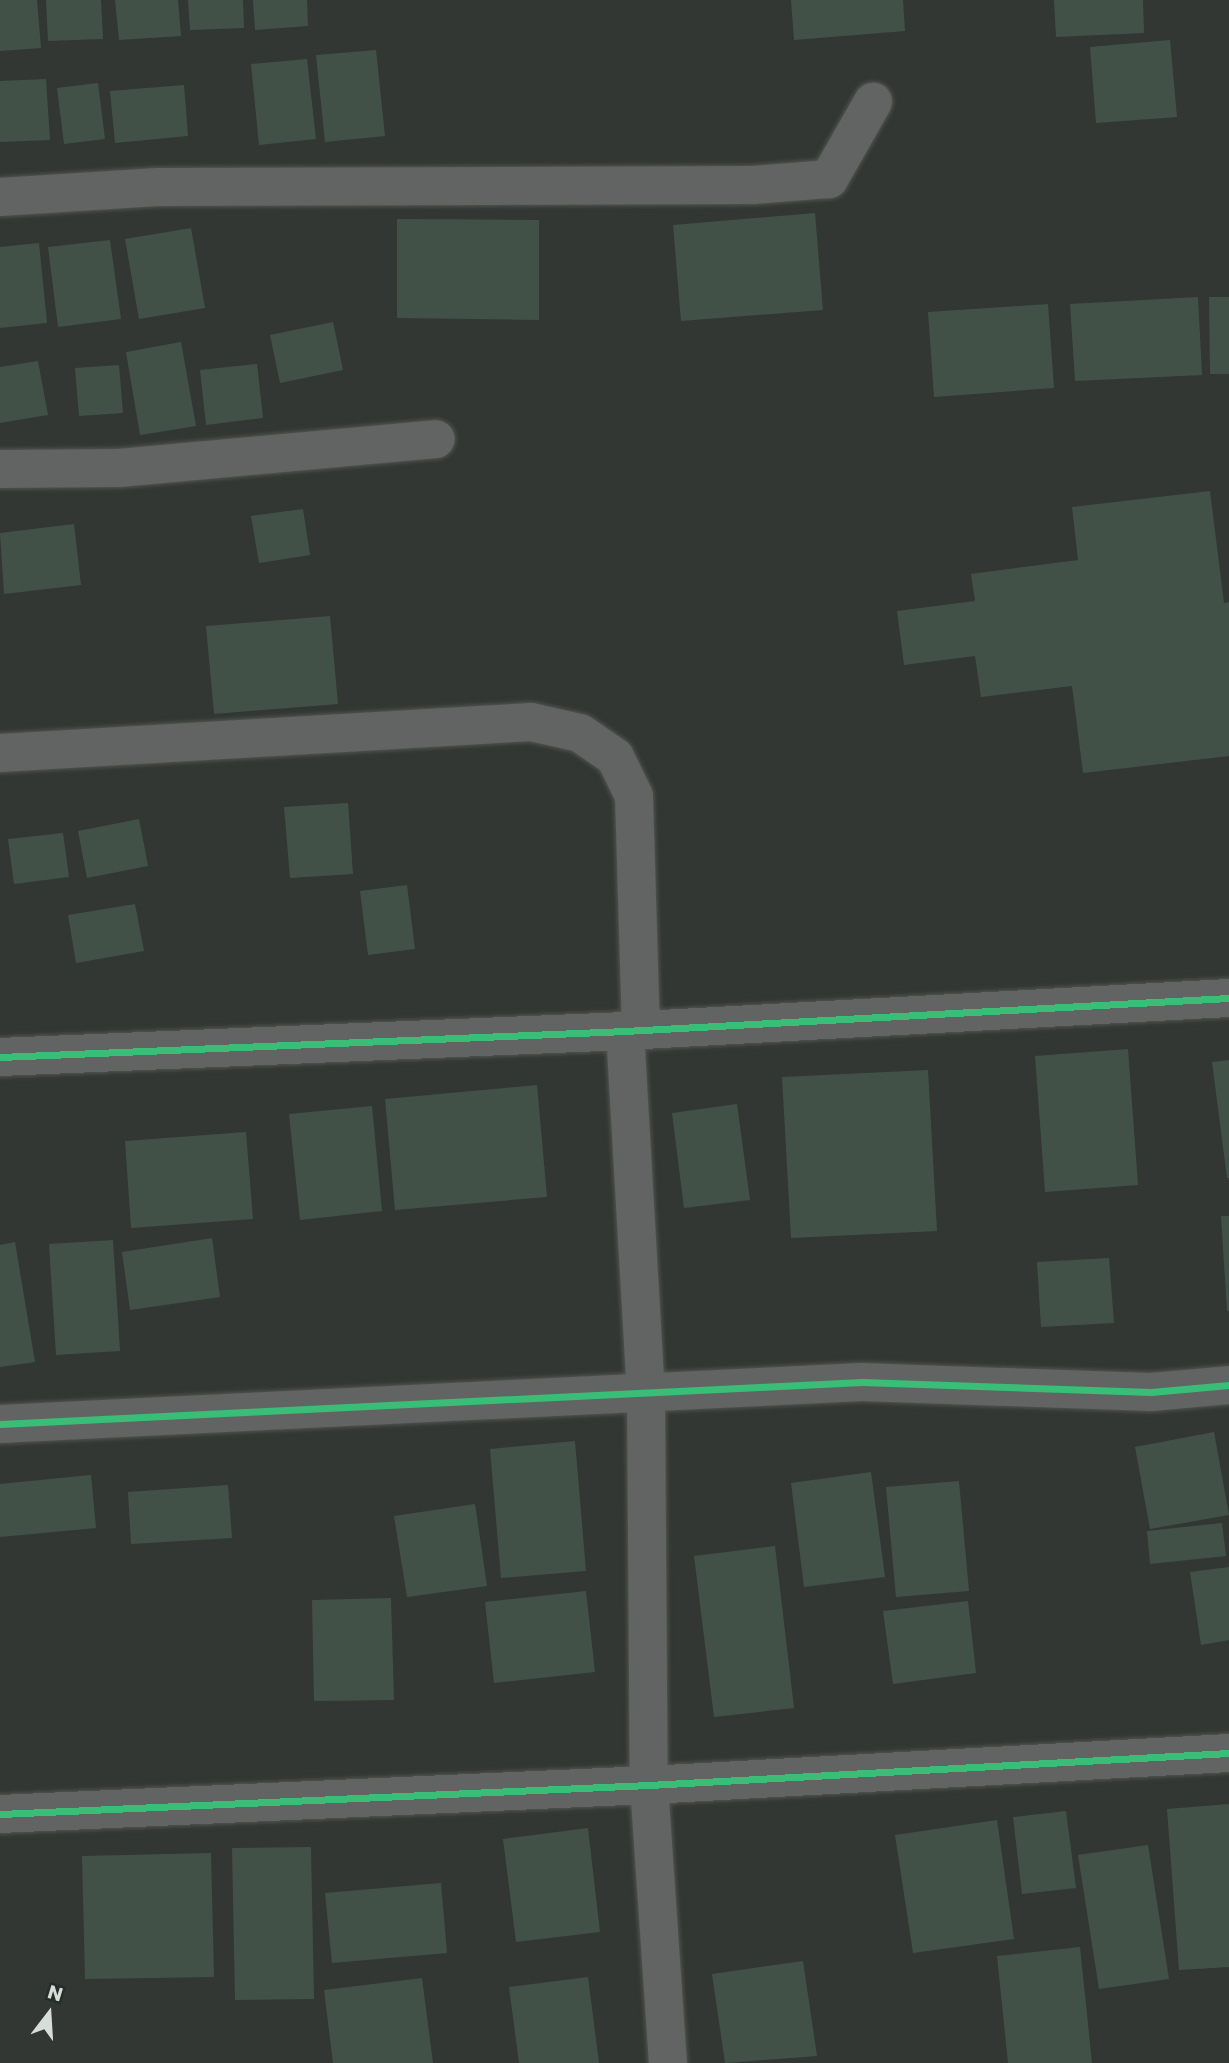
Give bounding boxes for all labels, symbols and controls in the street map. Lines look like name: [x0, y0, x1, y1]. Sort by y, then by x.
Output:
text: N: [44, 1978, 66, 2008]
north arrow: [14, 1979, 84, 2049]

